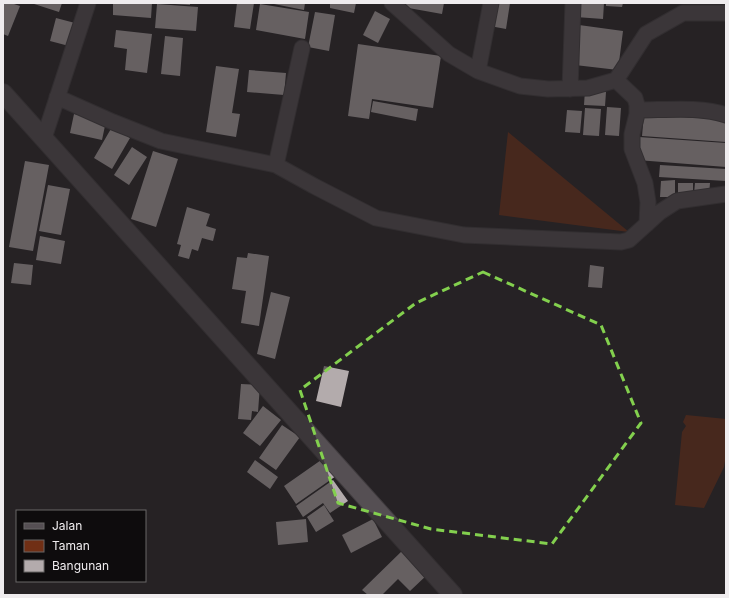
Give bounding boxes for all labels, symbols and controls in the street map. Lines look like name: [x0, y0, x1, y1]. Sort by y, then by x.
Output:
legend: [16, 510, 146, 582]
text: Jalan: [52, 518, 82, 533]
text: Taman: [52, 538, 90, 553]
text: Bangunan: [52, 558, 109, 573]

